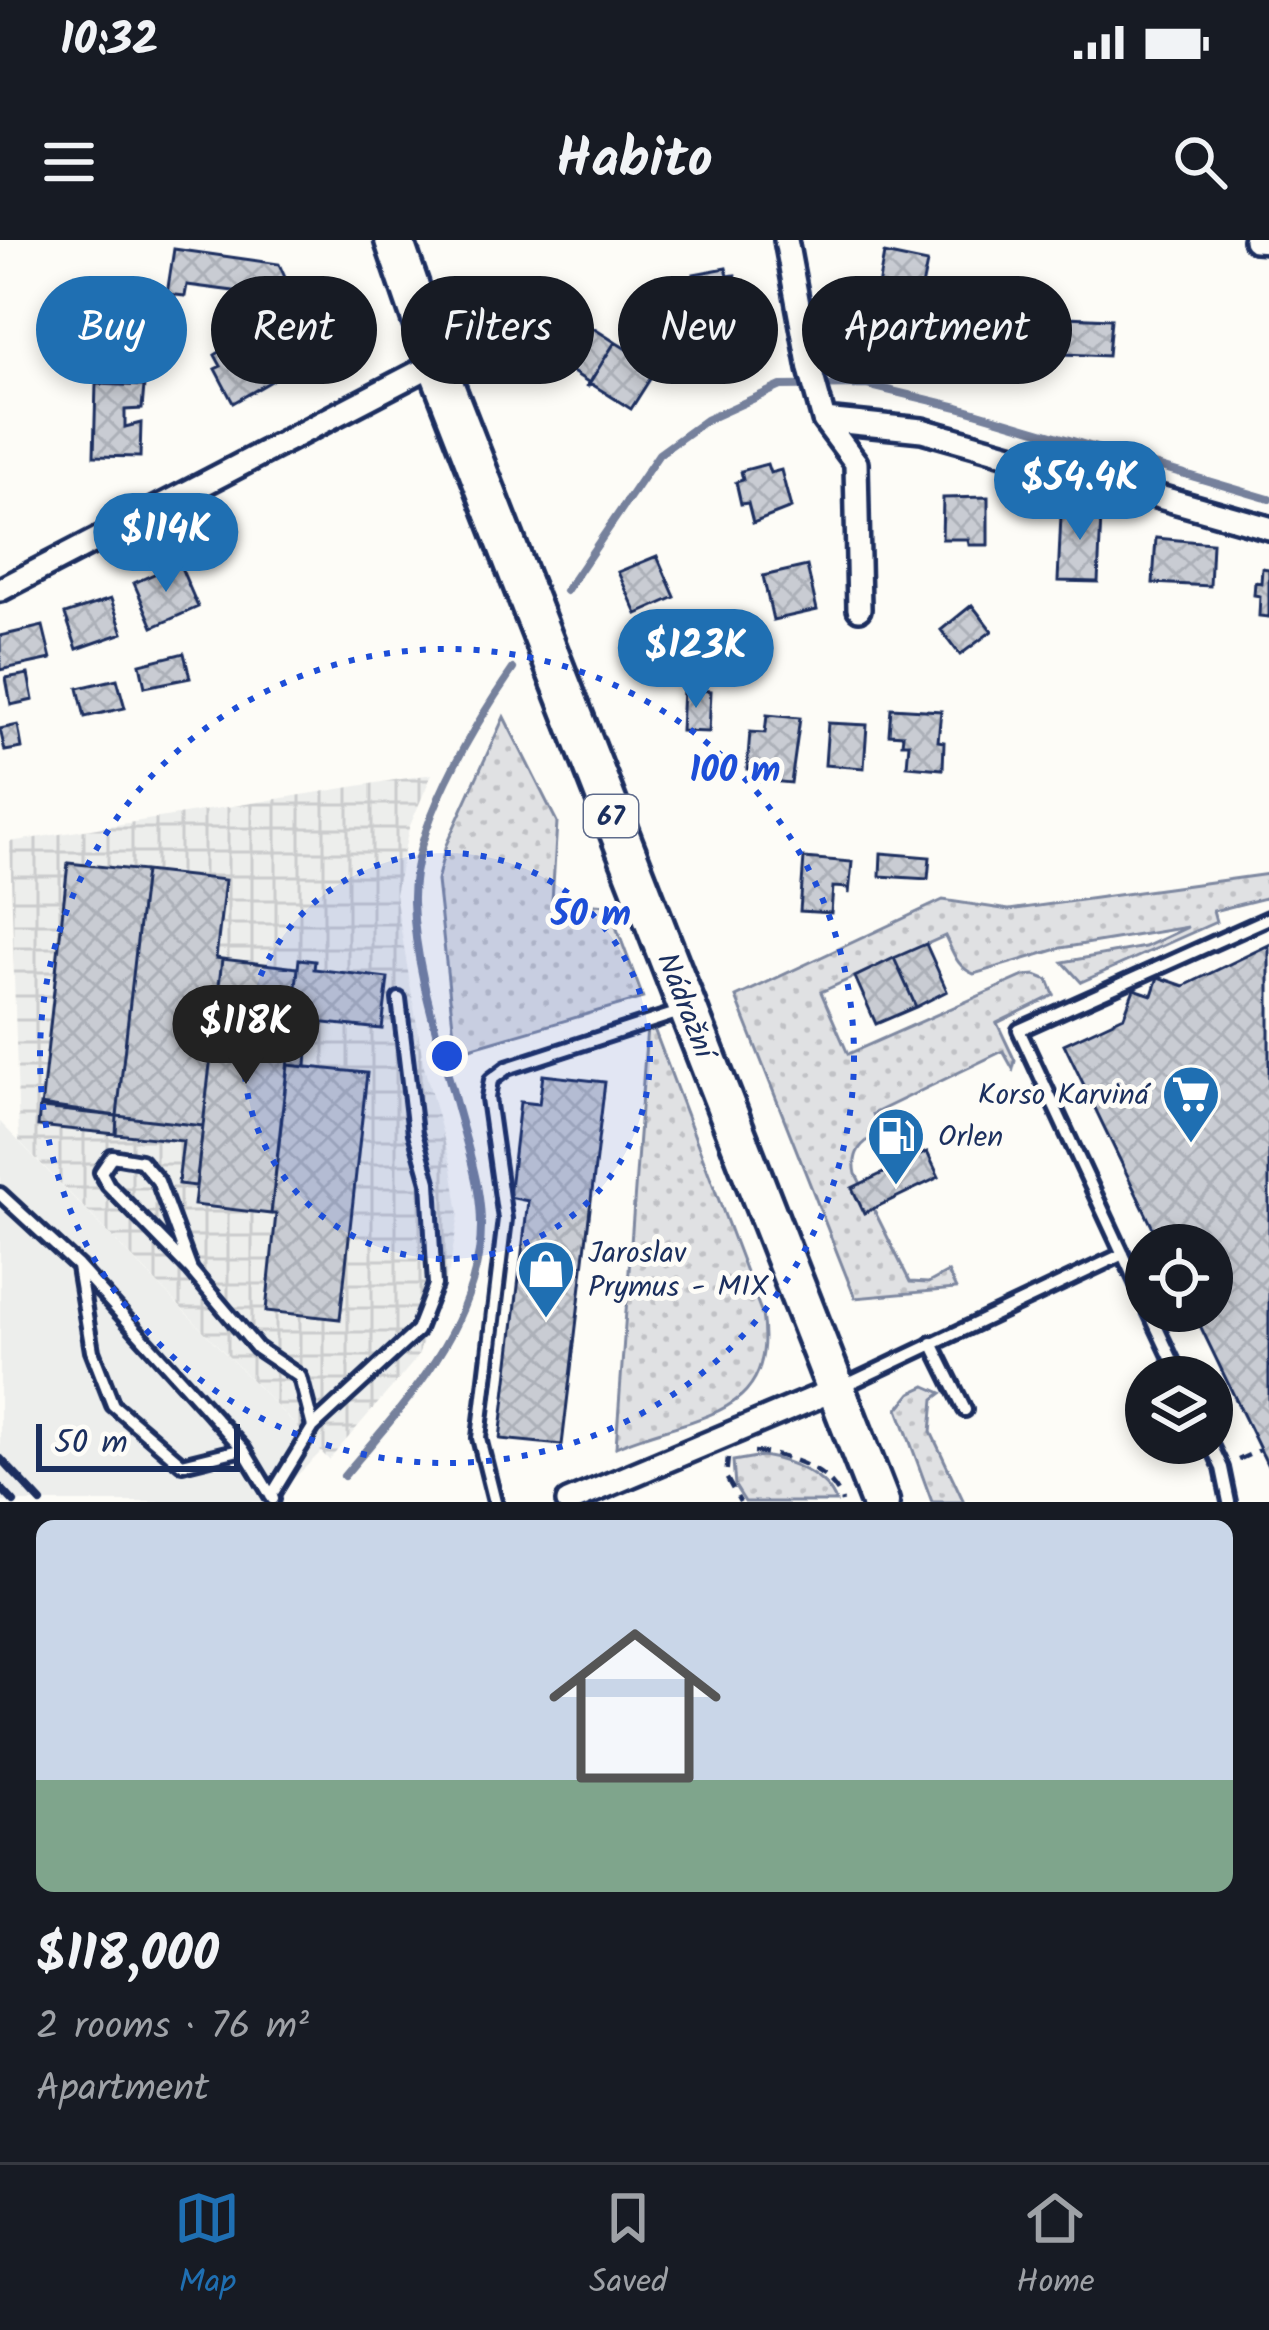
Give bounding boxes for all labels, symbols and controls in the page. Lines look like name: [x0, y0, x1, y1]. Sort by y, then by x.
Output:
text: 10:32: [60, 6, 159, 78]
text: Habito: [556, 119, 713, 205]
icon: menu: [36, 129, 102, 195]
icon: search: [1167, 129, 1233, 195]
chip: Buy: [36, 276, 187, 384]
chip: Rent: [211, 276, 377, 384]
chip: Filters: [401, 276, 594, 384]
chip: New: [618, 276, 778, 384]
chip: Apartment: [802, 276, 1072, 384]
pin: $54.4K: [982, 441, 1178, 543]
text: $54.4K: [1021, 449, 1139, 511]
pin: $114K: [82, 493, 250, 595]
text: $114K: [120, 501, 212, 563]
pin: $123K: [612, 609, 780, 711]
text: $123K: [645, 617, 747, 679]
text: 100 m: [689, 743, 781, 800]
road number: 67: [584, 795, 638, 837]
text: 50 m: [550, 887, 631, 944]
street label: Nádražní: [642, 946, 728, 1070]
pin: $118K: [162, 985, 330, 1087]
text: $118K: [199, 993, 293, 1055]
centre of rings: [426, 1035, 468, 1077]
supermarket icon: Korso Karviná: [1160, 1063, 1222, 1145]
place label: Korso Karviná: [978, 1072, 1152, 1120]
fuel station icon: Orlen: [865, 1105, 927, 1187]
place label: Orlen: [938, 1114, 1003, 1162]
map controls: [1125, 1224, 1233, 1464]
button: locate: [1125, 1224, 1233, 1332]
place label: Jaroslav Prymus - MIX: [588, 1230, 769, 1312]
shop icon: Jaroslav Prymus - MIX: [515, 1238, 577, 1320]
button: layers: [1125, 1356, 1233, 1464]
scale bar: [36, 1418, 240, 1471]
text: 50 m: [54, 1418, 128, 1471]
icon: home: [527, 1598, 743, 1814]
text: $118,000: [36, 1916, 219, 1997]
text: 2 rooms · 76 m²: [36, 1997, 309, 2059]
text: Apartment: [36, 2059, 209, 2121]
tab: Map: [174, 2185, 240, 2310]
tab: Saved: [589, 2185, 668, 2310]
tab: Home: [1016, 2185, 1095, 2310]

